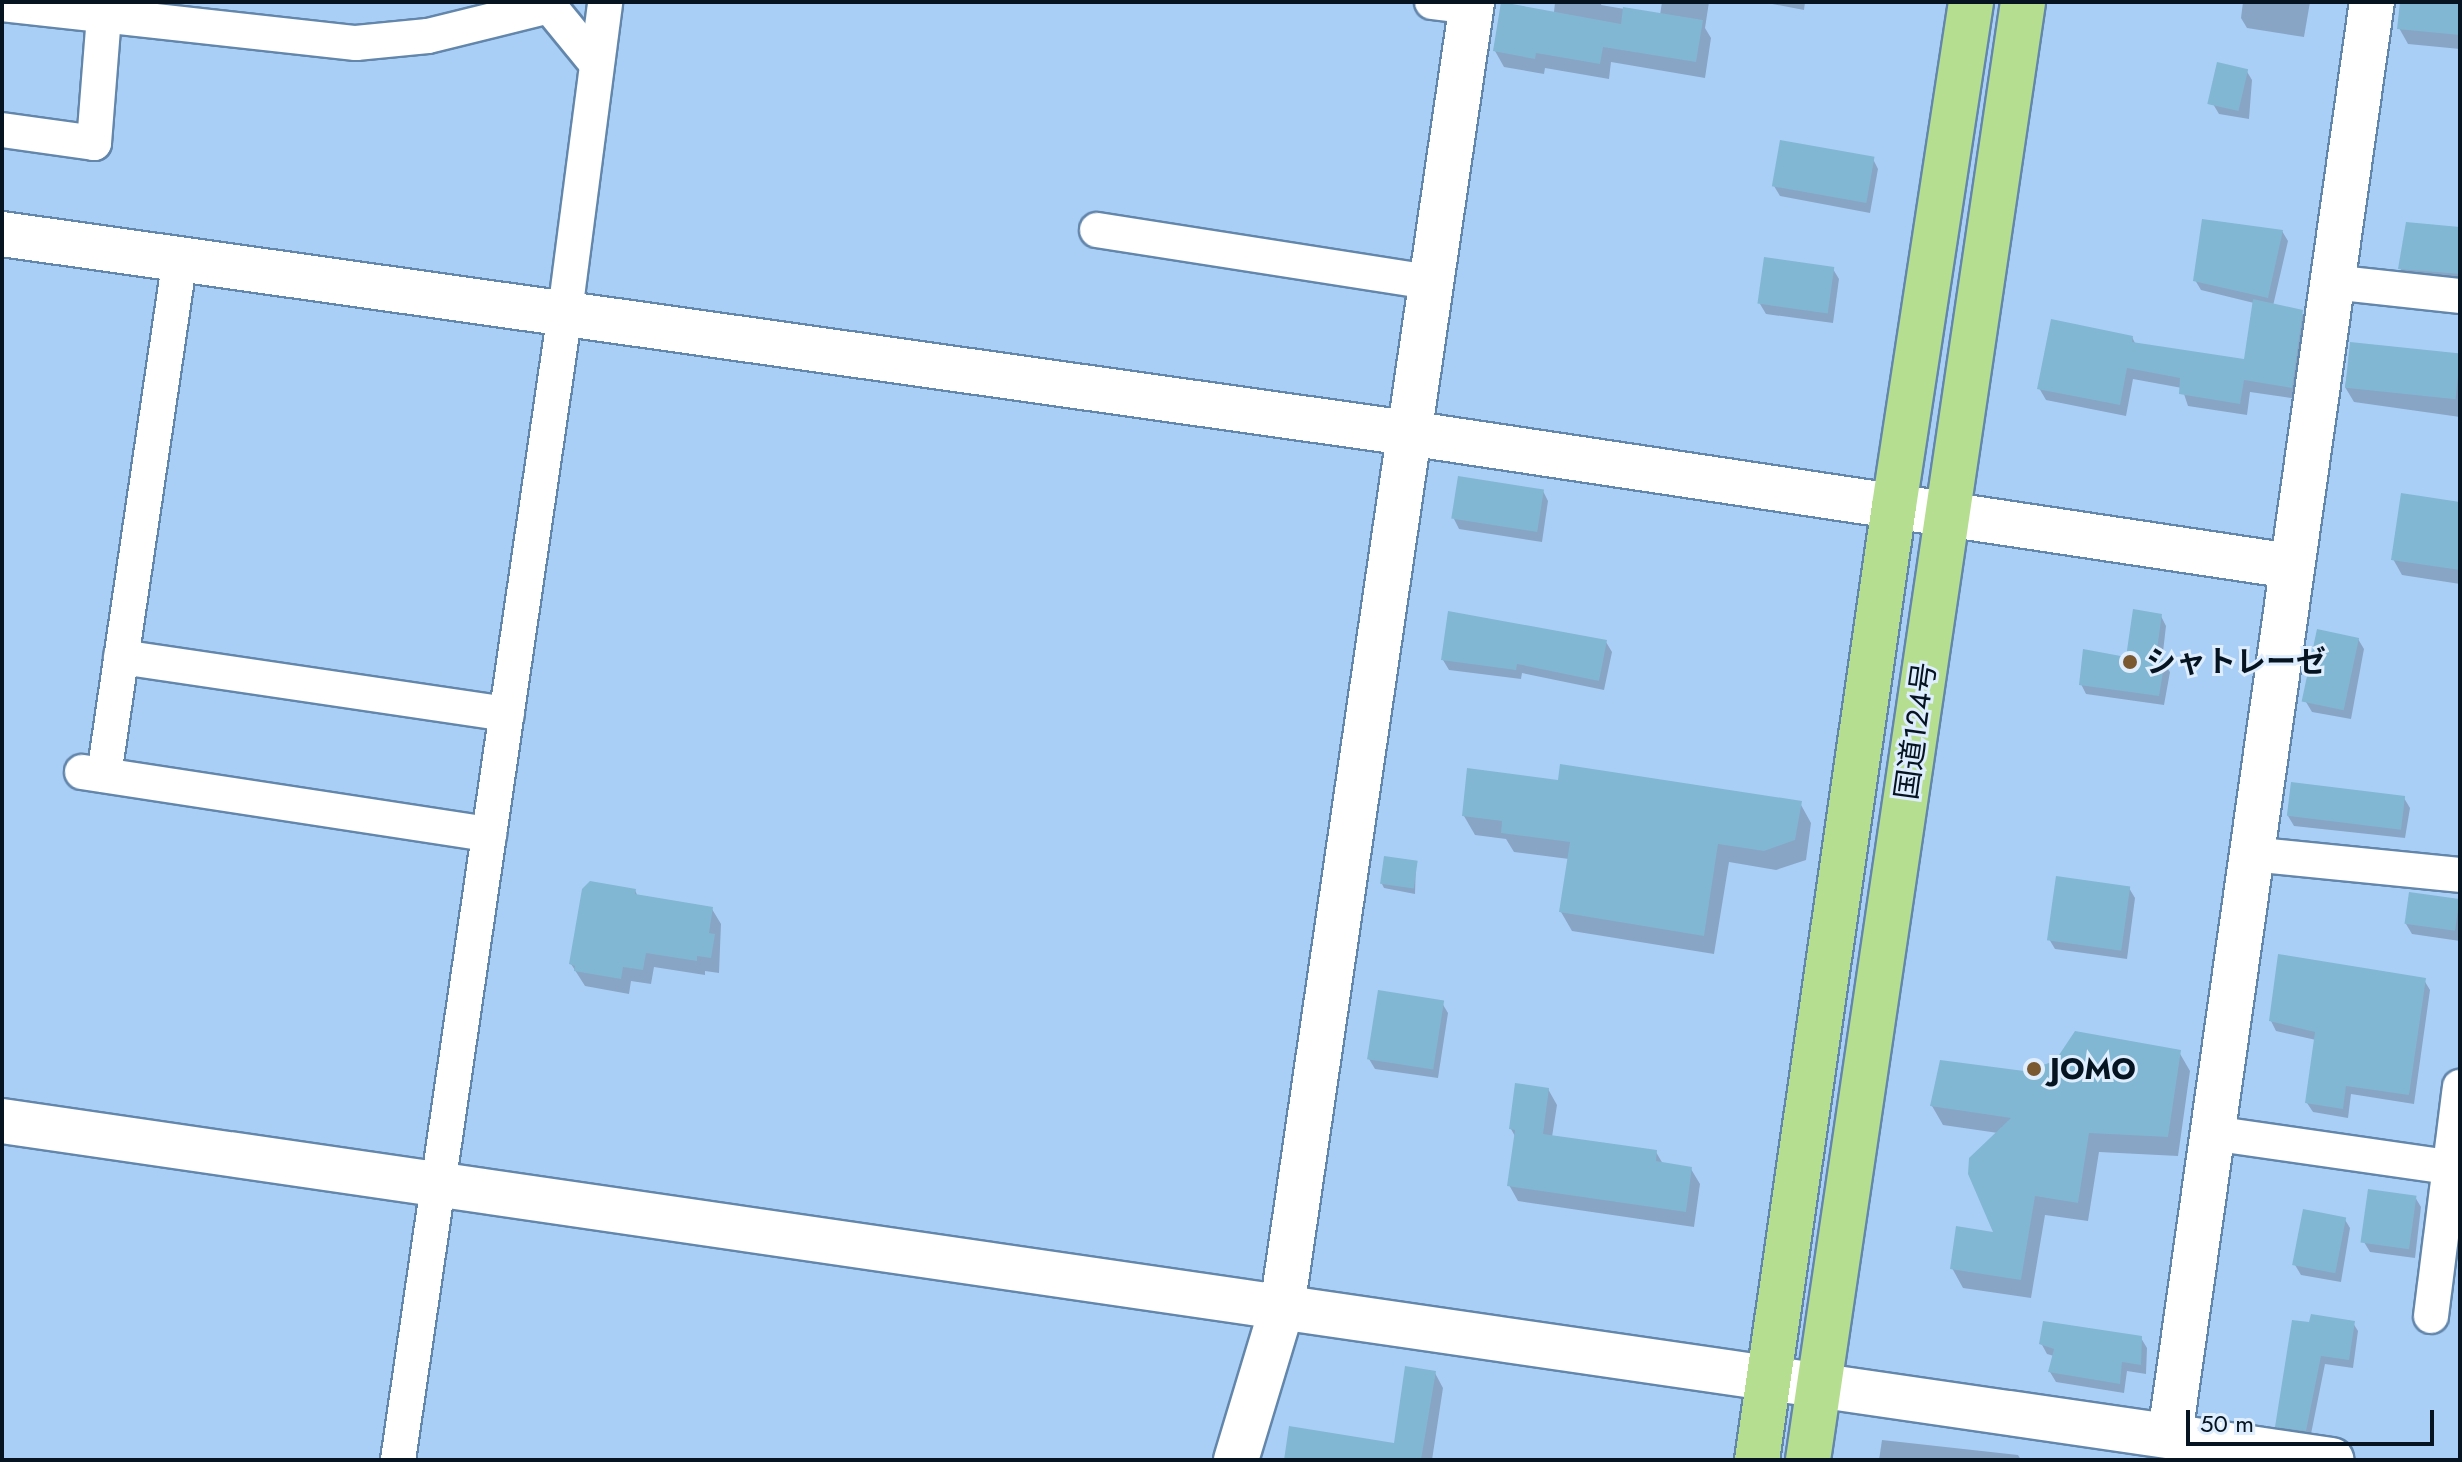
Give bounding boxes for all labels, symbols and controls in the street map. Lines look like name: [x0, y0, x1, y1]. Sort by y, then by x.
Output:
place label: シャトレーゼ: [2146, 644, 2326, 680]
marker: シャトレーゼ: [2121, 653, 2139, 671]
street label: 国道124号: [1889, 660, 1943, 802]
place label: JOMO: [2050, 1051, 2136, 1087]
marker: JOMO: [2025, 1060, 2043, 1078]
scale bar: [2190, 1394, 2438, 1444]
text: 50 m: [2200, 1406, 2254, 1441]

